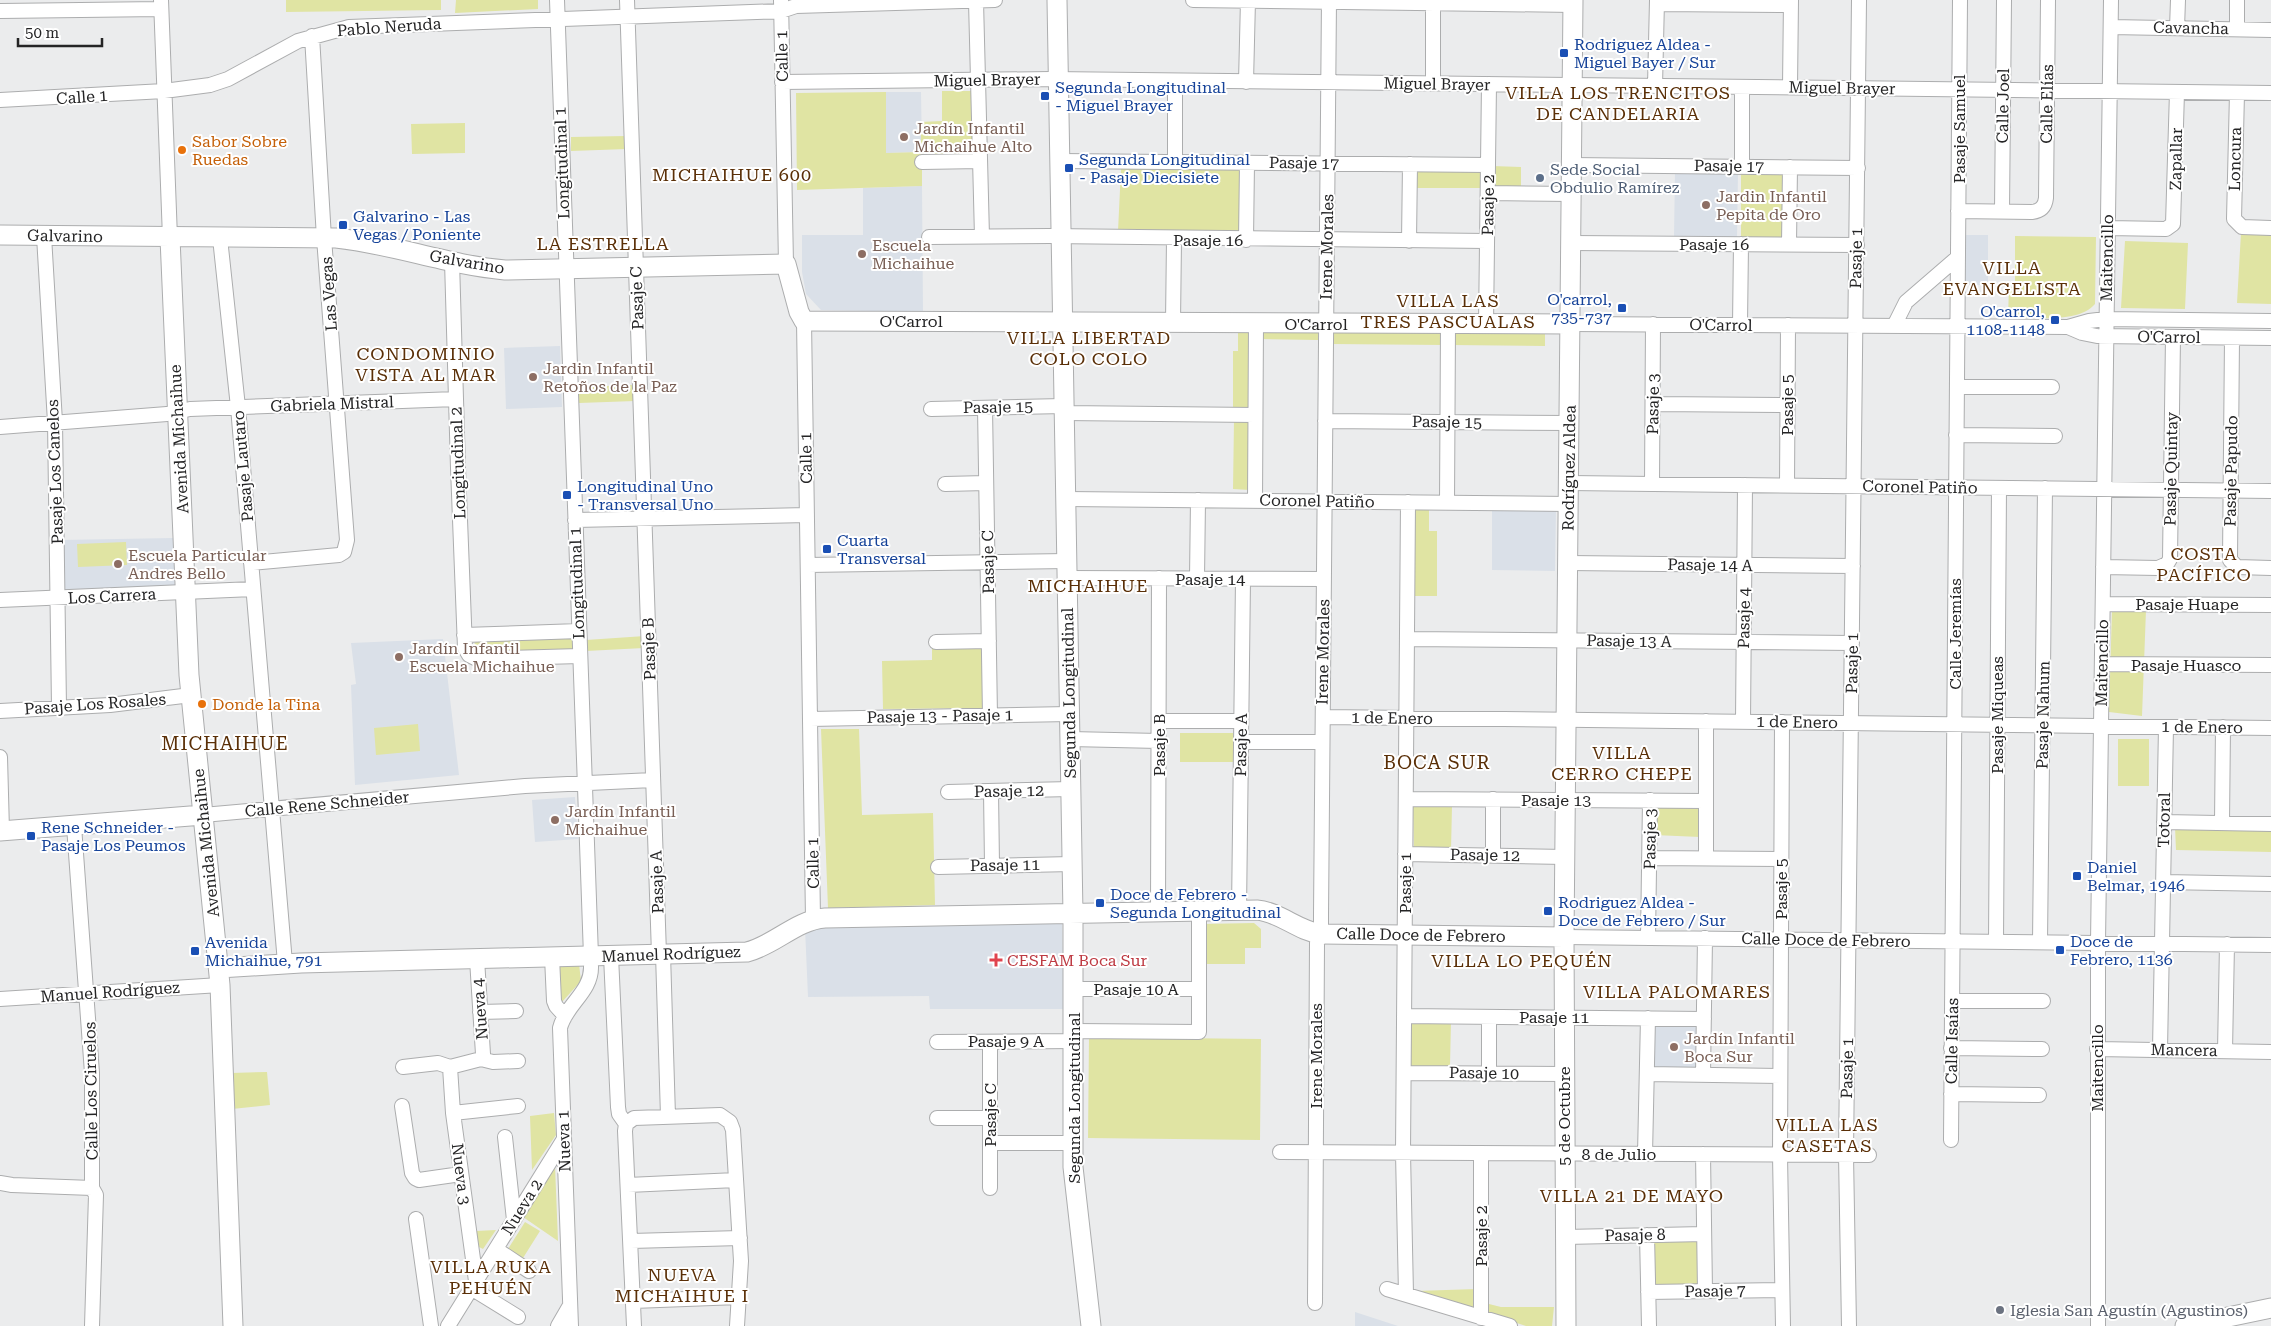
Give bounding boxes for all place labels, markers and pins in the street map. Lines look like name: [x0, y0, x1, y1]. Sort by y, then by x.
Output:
place label: Rodriguez Aldea - Miguel Bayer / Sur: [1574, 35, 1716, 72]
marker: Rodriguez Aldea - Miguel Bayer / Sur: [1558, 47, 1570, 59]
place label: Segunda Longitudinal - Miguel Brayer: [1055, 78, 1226, 115]
marker: Segunda Longitudinal - Miguel Brayer: [1039, 90, 1051, 102]
place label: Jardín Infantil Michaihue Alto: [914, 119, 1033, 156]
marker: Jardín Infantil Michaihue Alto: [898, 131, 910, 143]
place label: Sabor Sobre Ruedas: [192, 132, 287, 169]
marker: Sabor Sobre Ruedas: [176, 144, 188, 156]
place label: Segunda Longitudinal - Pasaje Diecisiete: [1079, 150, 1250, 187]
place label: Sede Social Obdulio Ramírez: [1550, 160, 1680, 197]
marker: Segunda Longitudinal - Pasaje Diecisiete: [1063, 162, 1075, 174]
marker: Sede Social Obdulio Ramírez: [1534, 172, 1546, 184]
place label: Jardin Infantil Pepita de Oro: [1716, 187, 1827, 224]
marker: Jardin Infantil Pepita de Oro: [1700, 199, 1712, 211]
place label: Galvarino - Las Vegas / Poniente: [353, 207, 481, 244]
marker: Galvarino - Las Vegas / Poniente: [337, 219, 349, 231]
place label: Escuela Michaihue: [872, 236, 955, 273]
marker: Escuela Michaihue: [856, 248, 868, 260]
place label: O'carrol, 735-737: [1547, 290, 1612, 327]
marker: O'carrol, 735-737: [1616, 302, 1628, 314]
place label: O'carrol, 1108-1148: [1966, 302, 2045, 339]
marker: O'carrol, 1108-1148: [2049, 314, 2061, 326]
place label: Jardin Infantil Retoños de la Paz: [543, 359, 677, 396]
marker: Jardin Infantil Retoños de la Paz: [527, 371, 539, 383]
place label: Longitudinal Uno - Transversal Uno: [577, 477, 714, 514]
marker: Longitudinal Uno - Transversal Uno: [561, 489, 573, 501]
place label: Cuarta Transversal: [837, 531, 926, 568]
marker: Cuarta Transversal: [821, 543, 833, 555]
place label: Escuela Particular Andres Bello: [128, 546, 267, 583]
marker: Escuela Particular Andres Bello: [112, 558, 124, 570]
place label: Jardín Infantil Escuela Michaihue: [409, 639, 555, 676]
marker: Jardín Infantil Escuela Michaihue: [393, 651, 405, 663]
place label: Donde la Tina: [212, 695, 320, 714]
marker: Donde la Tina: [196, 698, 208, 710]
place label: Jardín Infantil Michaihue: [565, 802, 676, 839]
marker: Jardín Infantil Michaihue: [549, 814, 561, 826]
place label: Rene Schneider - Pasaje Los Peumos: [41, 818, 186, 855]
marker: Rene Schneider - Pasaje Los Peumos: [25, 830, 37, 842]
place label: Daniel Belmar, 1946: [2087, 858, 2185, 895]
marker: Daniel Belmar, 1946: [2071, 870, 2083, 882]
place label: Doce de Febrero - Segunda Longitudinal: [1110, 885, 1281, 922]
place label: Rodriguez Aldea - Doce de Febrero / Sur: [1558, 893, 1726, 930]
marker: Doce de Febrero - Segunda Longitudinal: [1094, 897, 1106, 909]
marker: Rodriguez Aldea - Doce de Febrero / Sur: [1542, 905, 1554, 917]
place label: Doce de Febrero, 1136: [2070, 932, 2173, 969]
place label: Avenida Michaihue, 791: [205, 933, 322, 970]
marker: Doce de Febrero, 1136: [2054, 944, 2066, 956]
marker: Avenida Michaihue, 791: [189, 945, 201, 957]
place label: CESFAM Boca Sur: [1007, 951, 1148, 970]
marker: CESFAM Boca Sur: [989, 953, 1003, 967]
place label: Jardín Infantil Boca Sur: [1684, 1029, 1795, 1066]
marker: Jardín Infantil Boca Sur: [1668, 1041, 1680, 1053]
place label: Iglesia San Agustín (Agustinos): [2010, 1301, 2248, 1320]
marker: Iglesia San Agustín (Agustinos): [1994, 1304, 2006, 1316]

